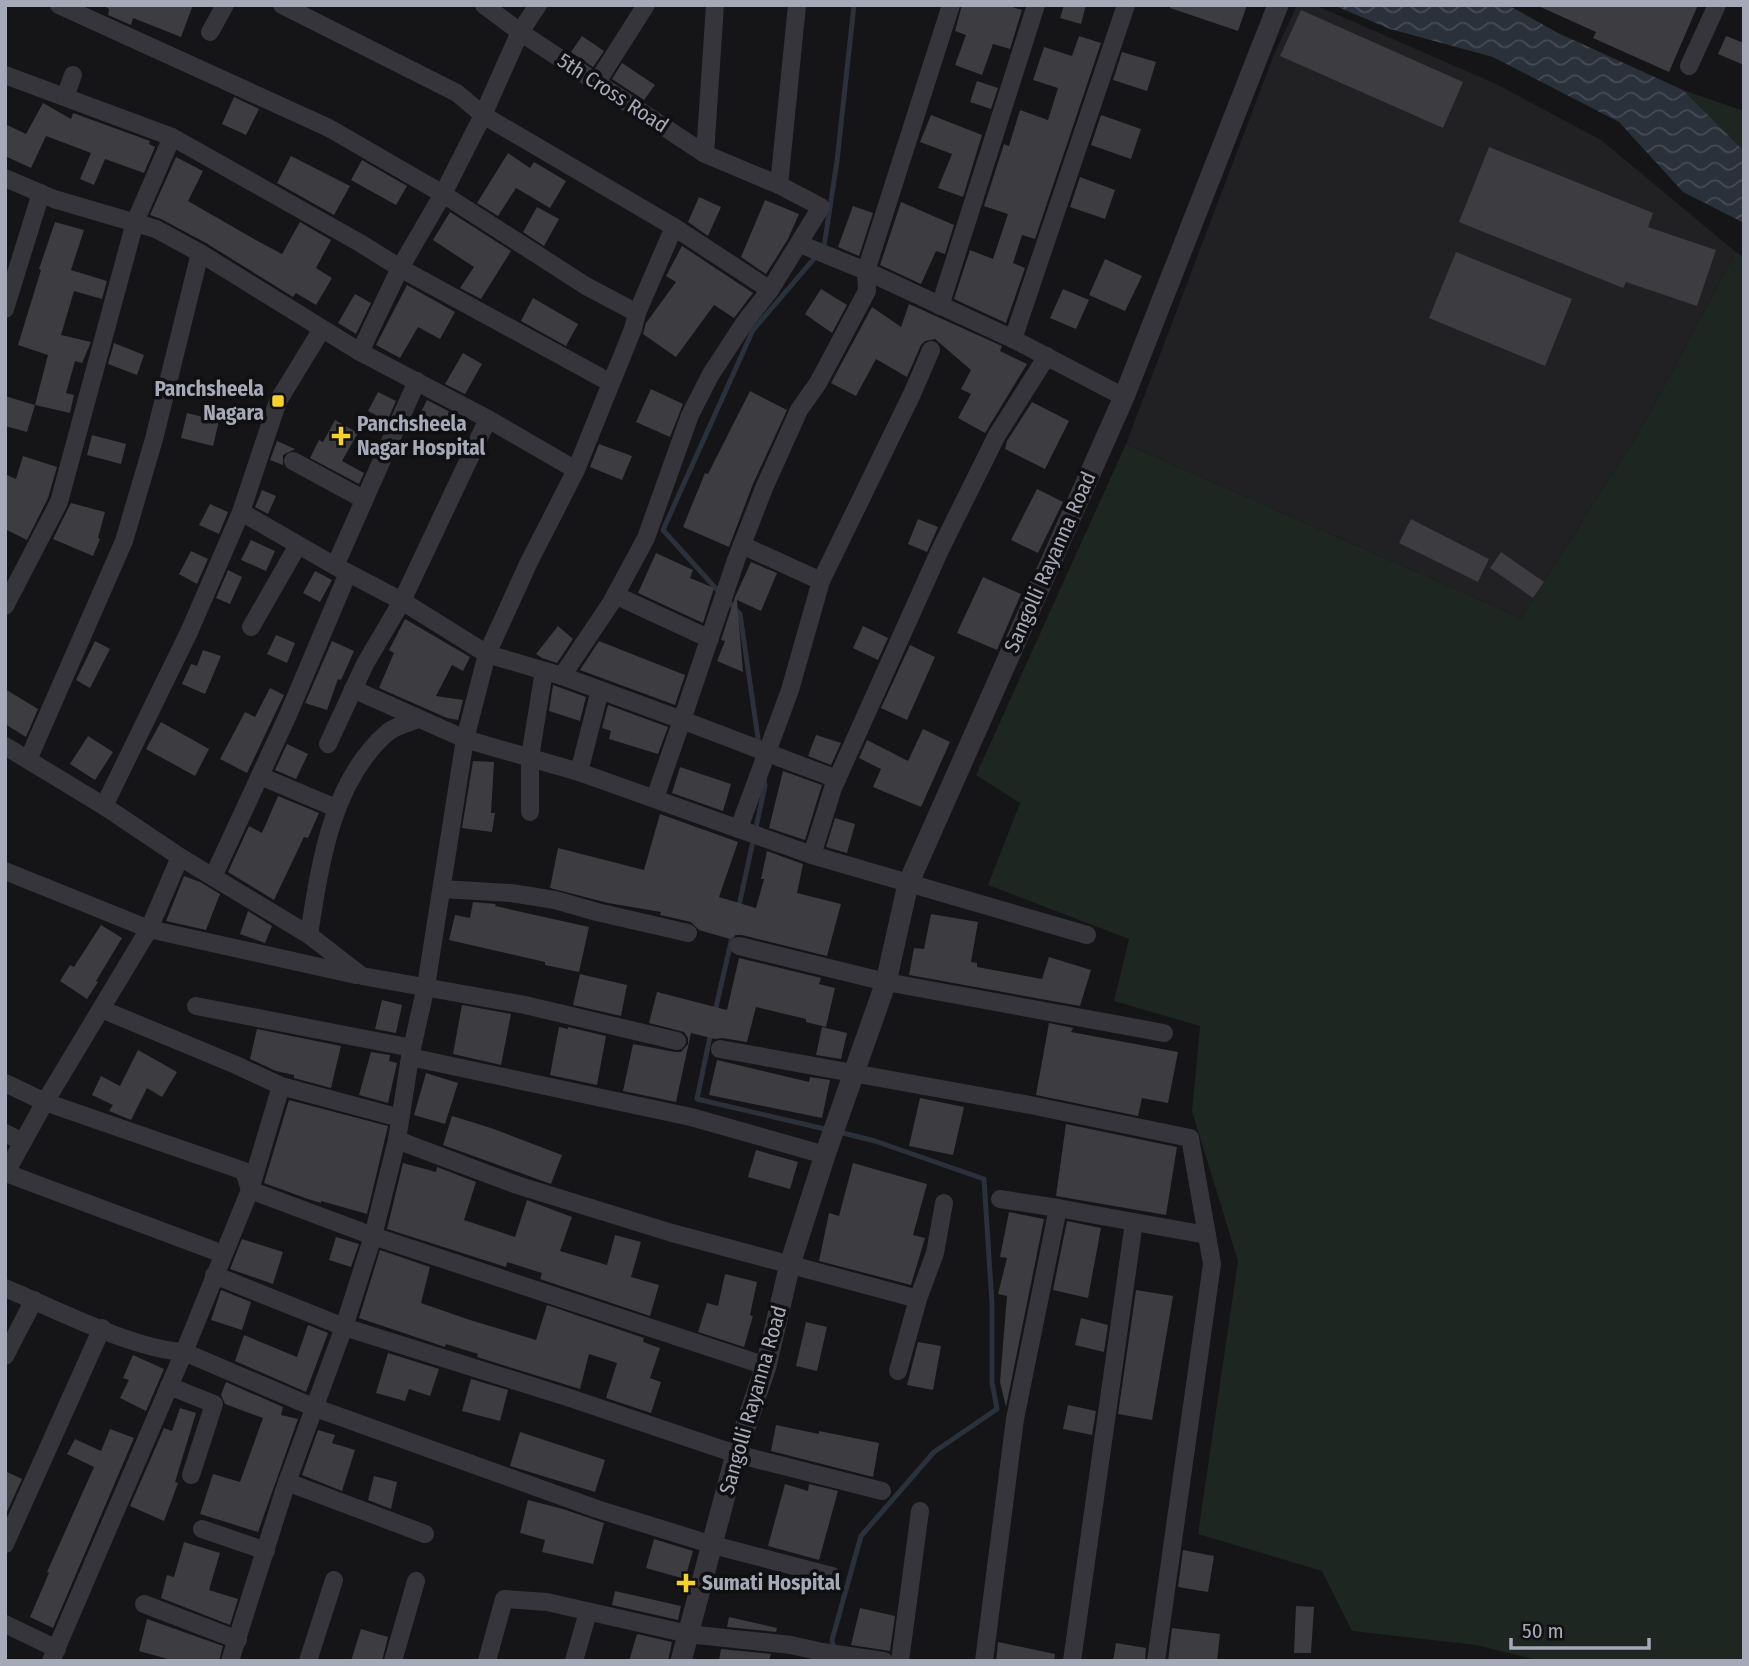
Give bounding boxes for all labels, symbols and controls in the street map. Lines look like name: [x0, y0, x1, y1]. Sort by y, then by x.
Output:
street label: 5th Cross Road: [553, 48, 673, 138]
place label: Panchsheela Nagara: [154, 376, 264, 426]
marker: Panchsheela Nagara: [270, 393, 286, 409]
place label: Panchsheela Nagar Hospital: [357, 411, 486, 461]
marker: Panchsheela Nagar Hospital: [331, 426, 351, 446]
street label: Sangolli Rayanna Road: [998, 468, 1102, 656]
street label: Sangolli Rayanna Road: [714, 1303, 792, 1497]
place label: Sumati Hospital: [702, 1570, 841, 1596]
marker: Sumati Hospital: [676, 1573, 696, 1593]
scale bar: [1511, 1606, 1649, 1650]
text: 50 m: [1522, 1618, 1564, 1644]

